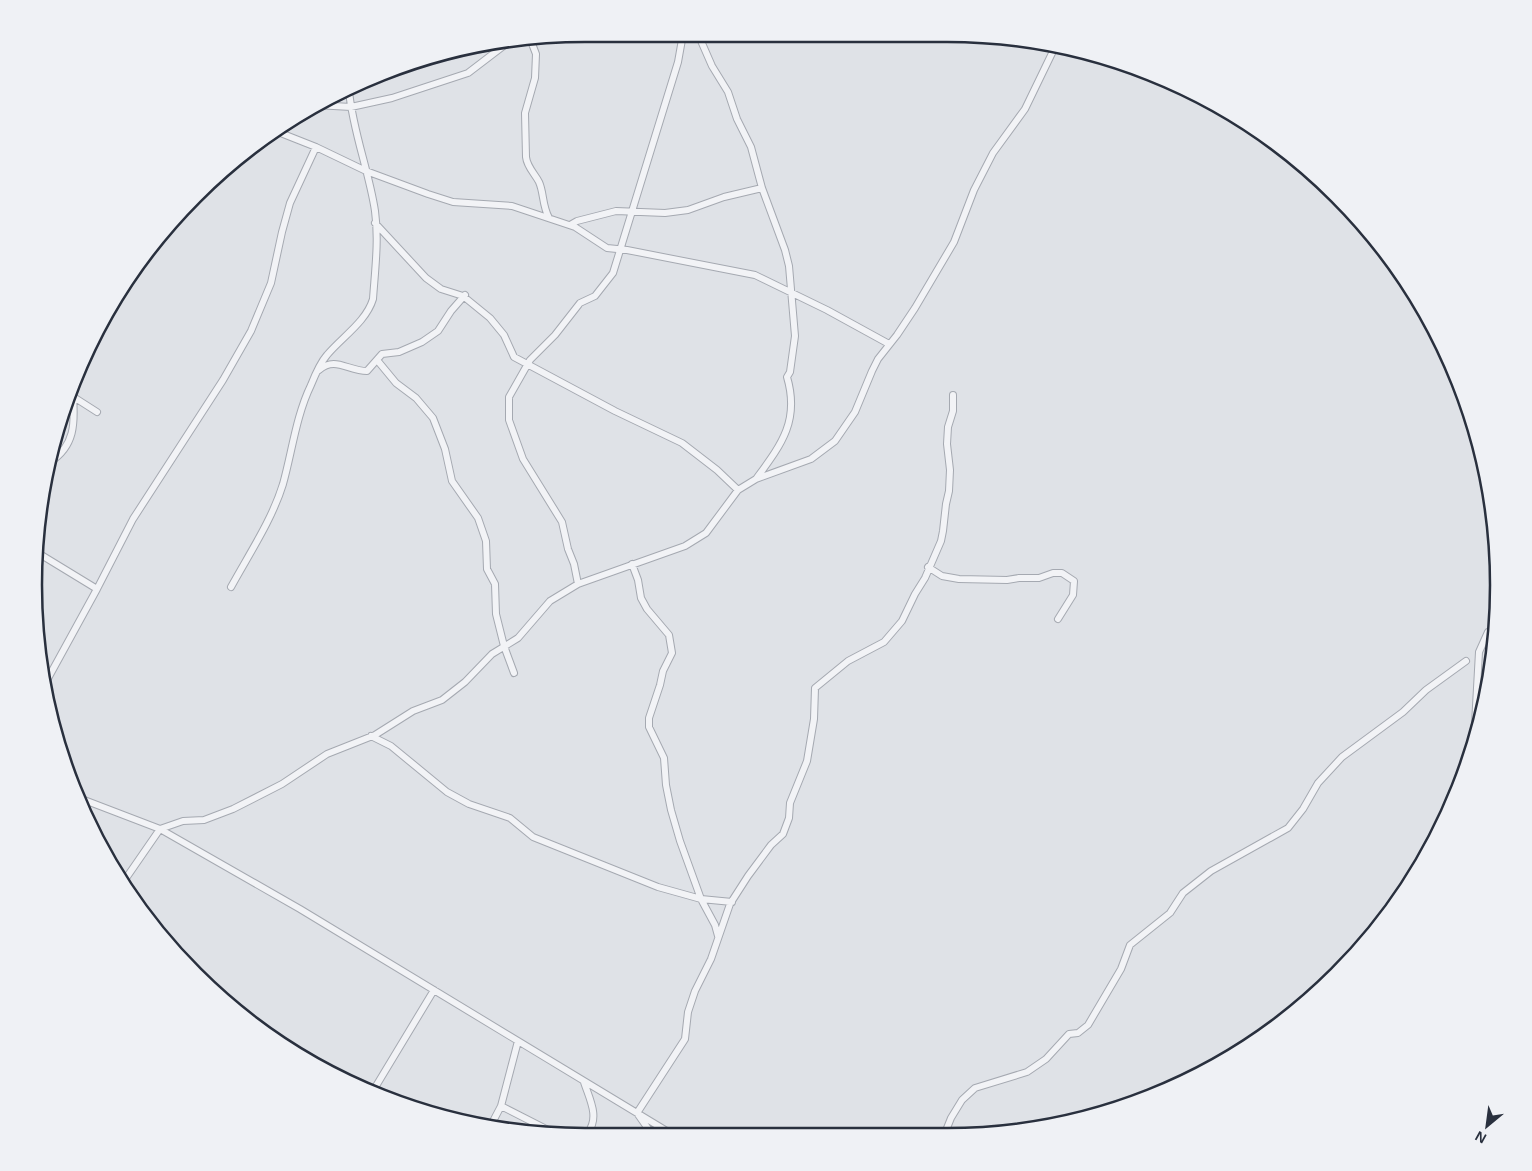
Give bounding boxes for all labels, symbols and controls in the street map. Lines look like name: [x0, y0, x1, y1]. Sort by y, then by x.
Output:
north arrow: [1462, 1101, 1512, 1151]
text: N: [1472, 1128, 1489, 1147]

